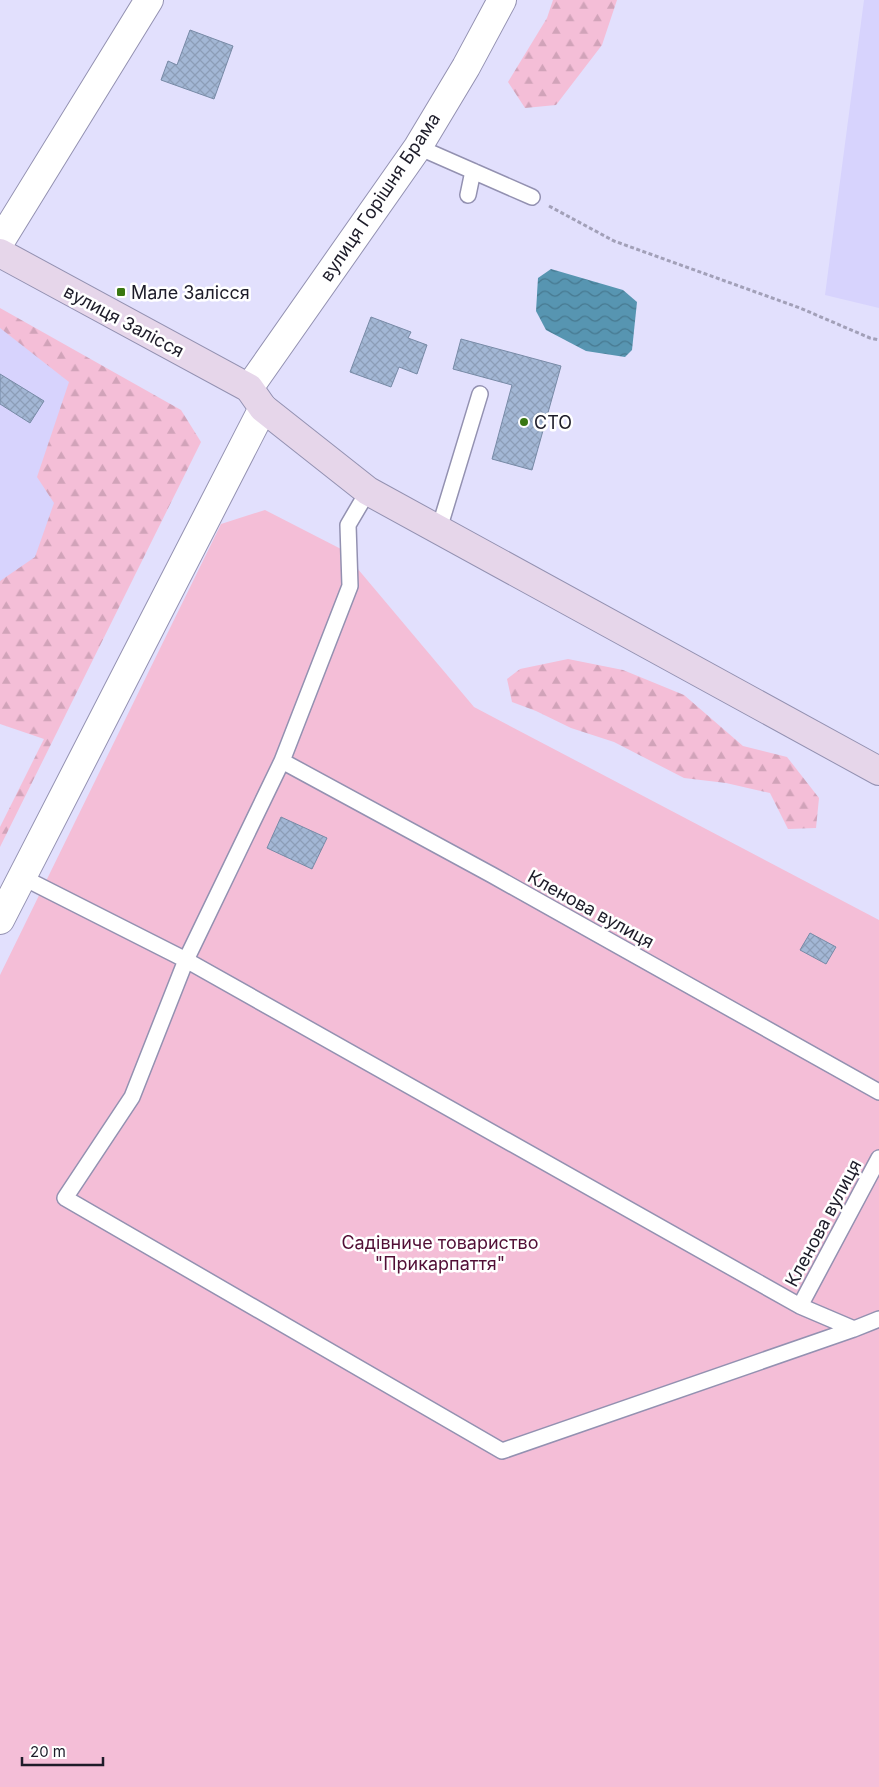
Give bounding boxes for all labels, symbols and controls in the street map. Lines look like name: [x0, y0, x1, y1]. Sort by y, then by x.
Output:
street label: вулиця Горішня Брама: [316, 109, 444, 285]
street label: вулиця Залісся: [60, 281, 188, 361]
place label: Мале Залісся: [131, 282, 250, 303]
marker: Мале Залісся: [115, 286, 127, 298]
place label: СТО: [534, 412, 572, 433]
marker: СТО: [518, 416, 530, 428]
street label: Кленова вулиця: [524, 866, 658, 952]
street label: Кленова вулиця: [781, 1156, 865, 1290]
park label: Садівниче товариство "Прикарпаття": [341, 1232, 539, 1274]
scale bar: [22, 1734, 104, 1766]
text: 20 m: [30, 1742, 66, 1761]

